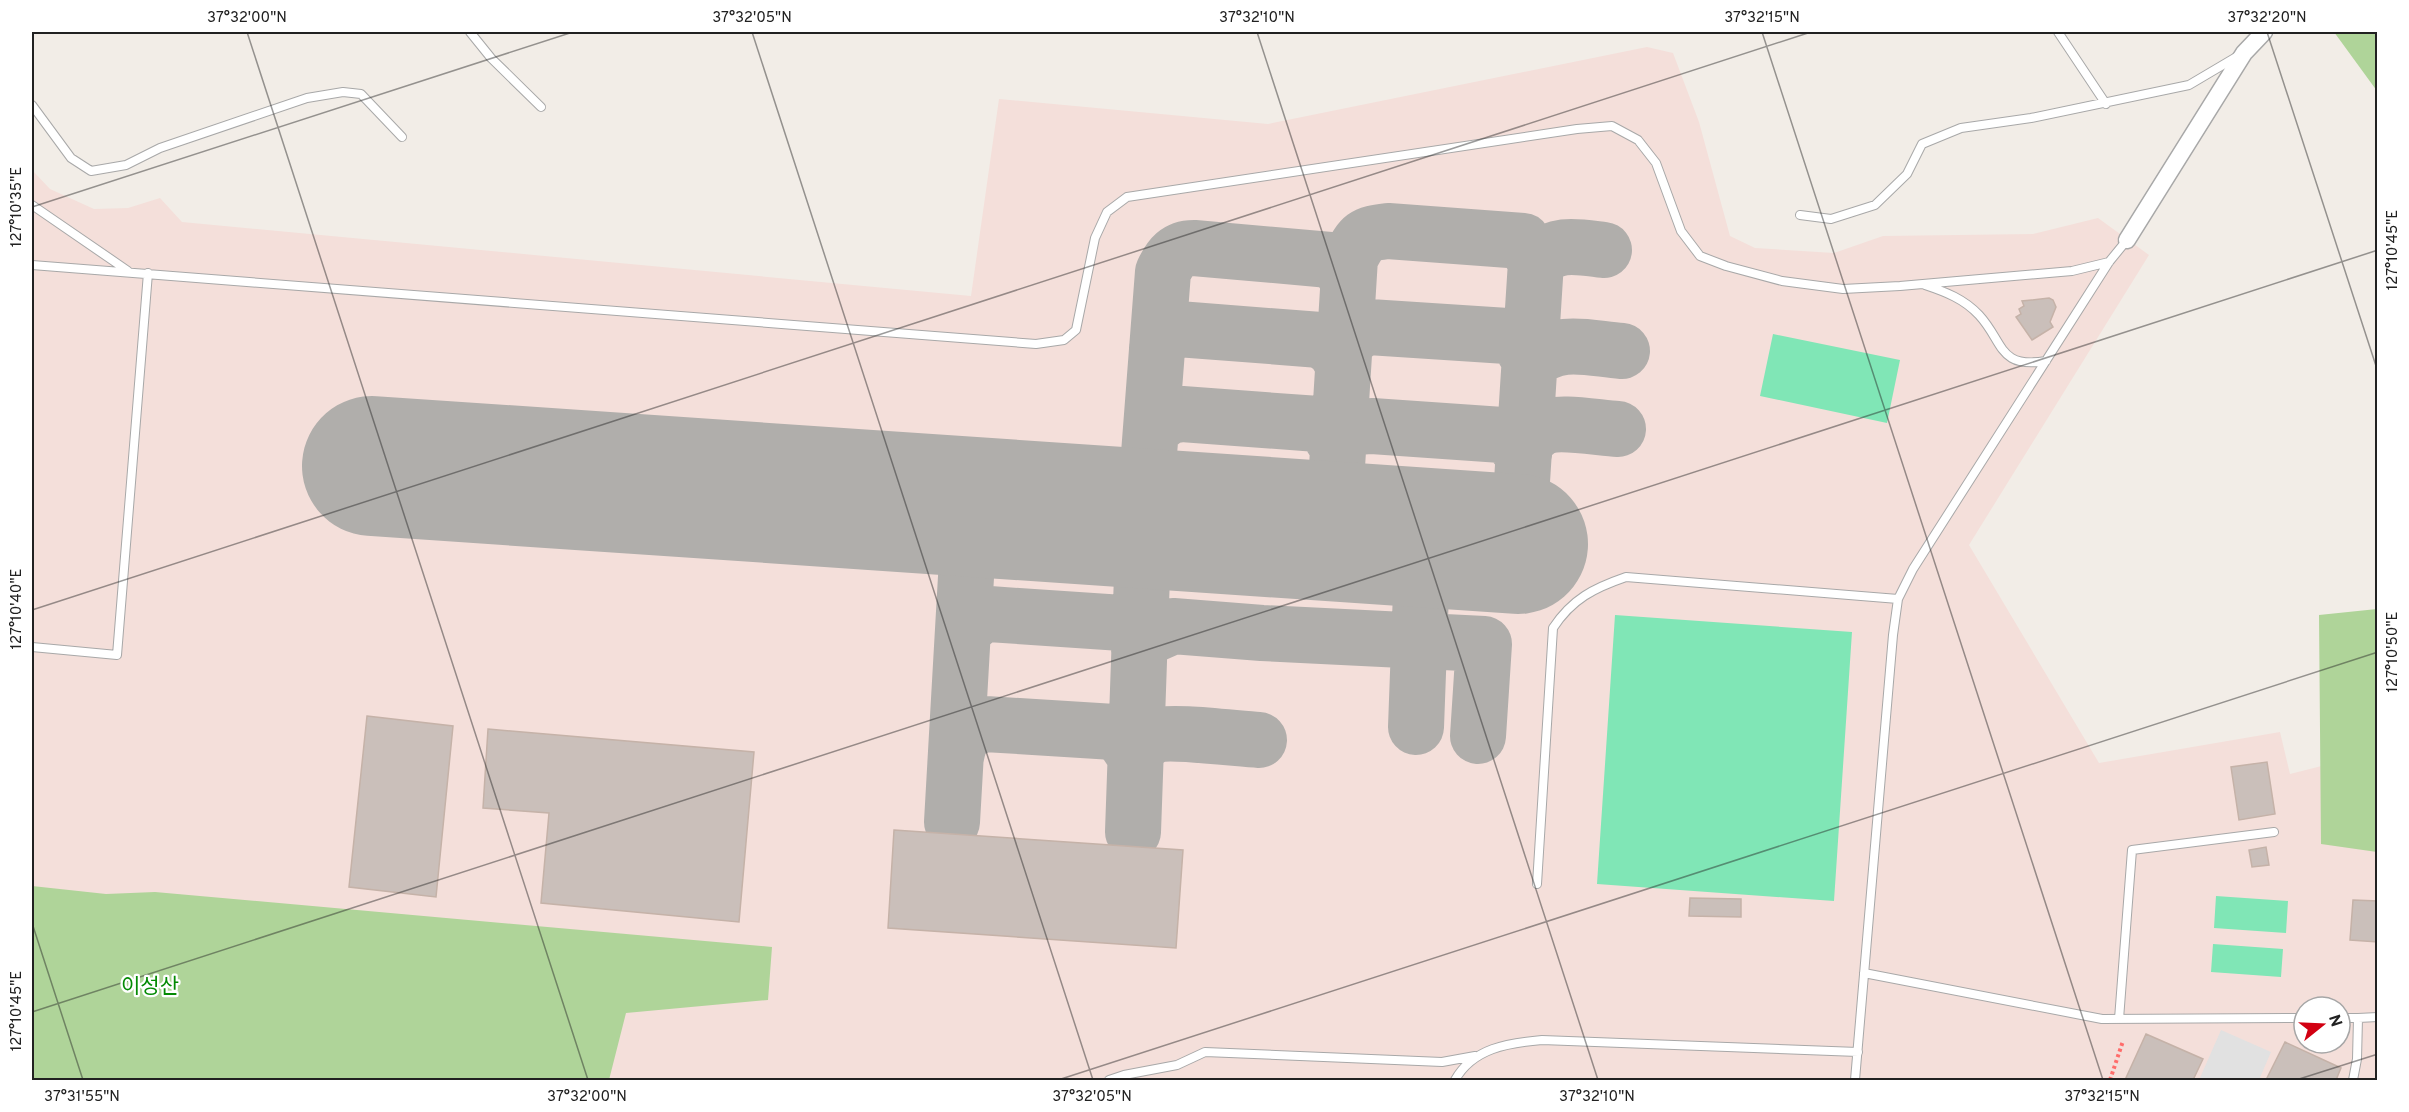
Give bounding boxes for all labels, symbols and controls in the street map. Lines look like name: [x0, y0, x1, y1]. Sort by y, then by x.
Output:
text: 37°32'00"N: [207, 9, 287, 28]
text: 37°32'05"N: [712, 9, 792, 28]
text: 37°32'10"N: [1219, 9, 1295, 28]
text: 37°32'15"N: [1724, 9, 1800, 28]
text: 37°32'20"N: [2227, 9, 2307, 28]
text: 127°10'35"E: [8, 167, 27, 247]
text: 127°10'45"E: [2384, 210, 2403, 290]
text: 127°10'40"E: [8, 568, 27, 650]
text: 127°10'50"E: [2384, 612, 2403, 692]
text: 127°10'45"E: [8, 971, 27, 1051]
park label: 이성산: [121, 974, 179, 1001]
north arrow: [2292, 995, 2352, 1055]
text: N: [2323, 1012, 2346, 1030]
text: 37°31'55"N: [44, 1088, 120, 1107]
text: 37°32'00"N: [547, 1088, 627, 1107]
text: 37°32'05"N: [1052, 1088, 1132, 1107]
text: 37°32'10"N: [1559, 1088, 1635, 1107]
text: 37°32'15"N: [2064, 1088, 2140, 1107]

